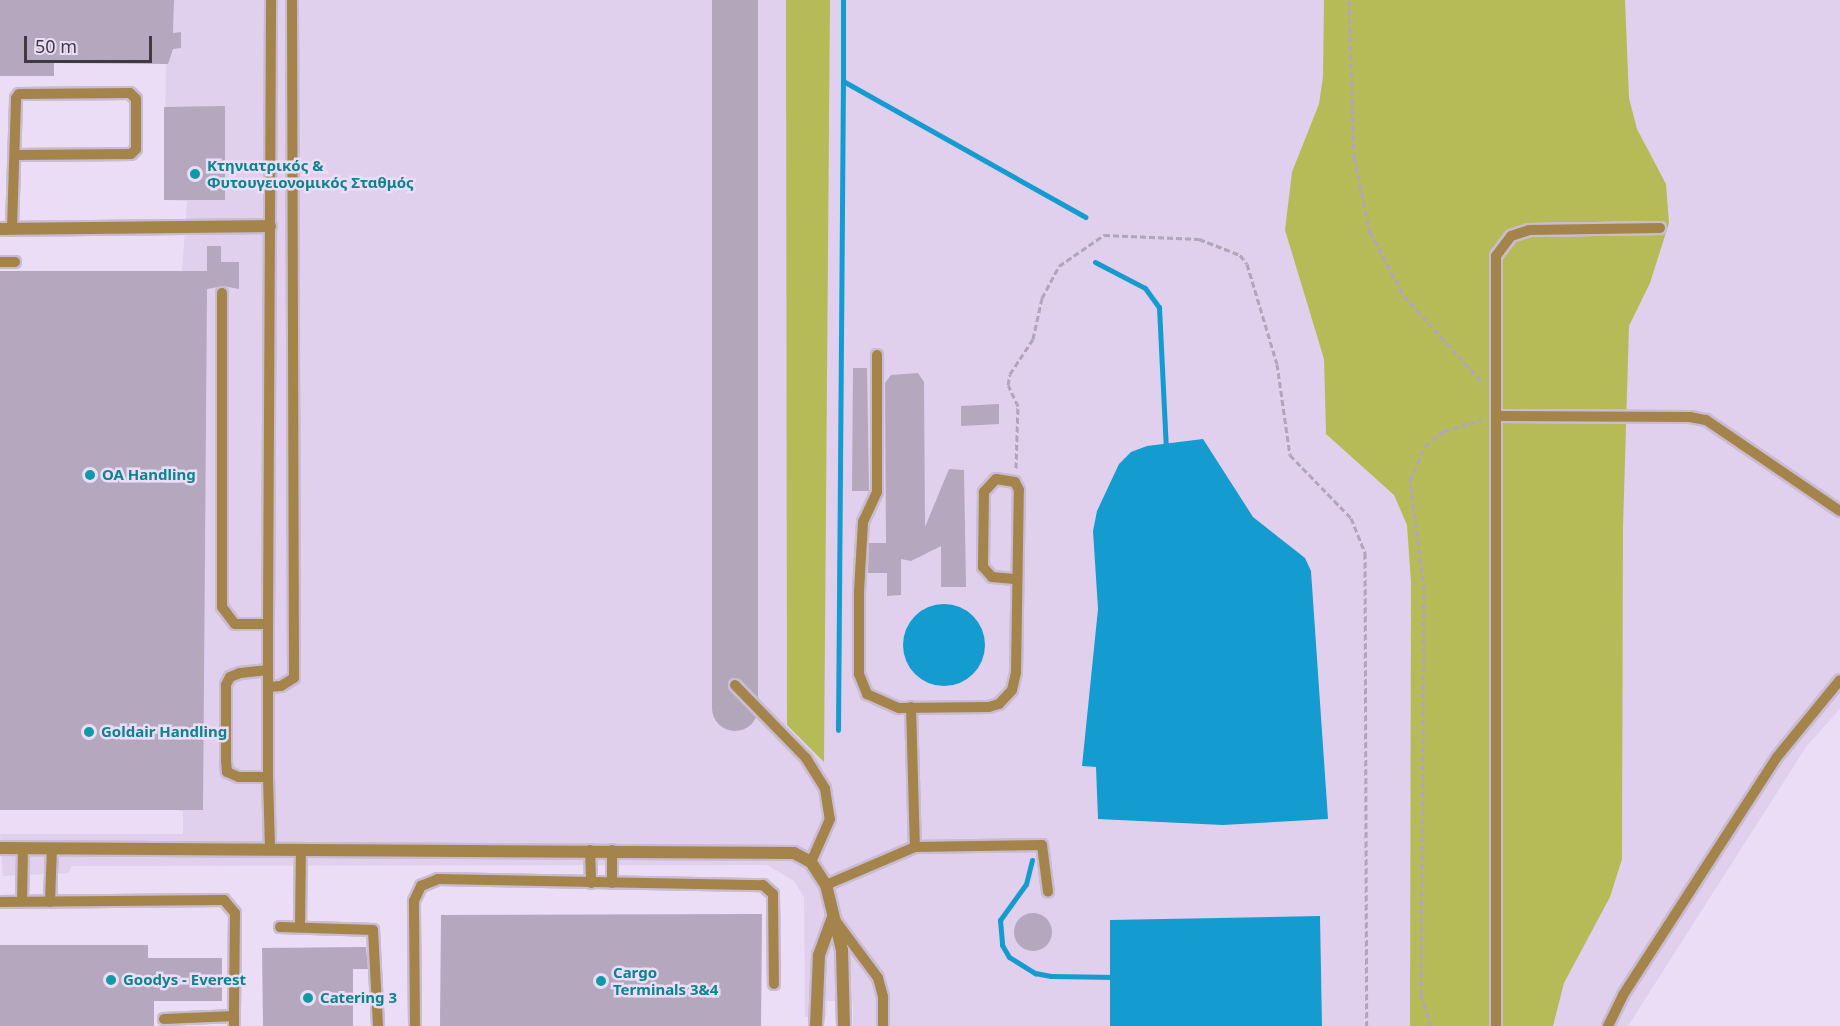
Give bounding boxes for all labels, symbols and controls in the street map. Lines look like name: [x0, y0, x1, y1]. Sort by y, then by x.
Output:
scale bar: [27, 24, 154, 62]
text: 50 m: [35, 34, 77, 58]
place label: Κτηνιατρικός & Φυτουγειονομικός Σταθμός: [207, 156, 414, 191]
marker: Κτηνιατρικός & Φυτουγειονομικός Σταθμός: [188, 167, 202, 181]
place label: OA Handling: [102, 466, 196, 484]
marker: OA Handling: [83, 468, 97, 482]
place label: Goldair Handling: [101, 723, 227, 741]
marker: Goldair Handling: [82, 725, 96, 739]
place label: Cargo Terminals 3&4: [613, 963, 718, 998]
place label: Goodys - Everest: [123, 971, 246, 989]
marker: Goodys - Everest: [104, 973, 118, 987]
marker: Cargo Terminals 3&4: [594, 974, 608, 988]
place label: Catering 3: [320, 989, 397, 1007]
marker: Catering 3: [301, 991, 315, 1005]

